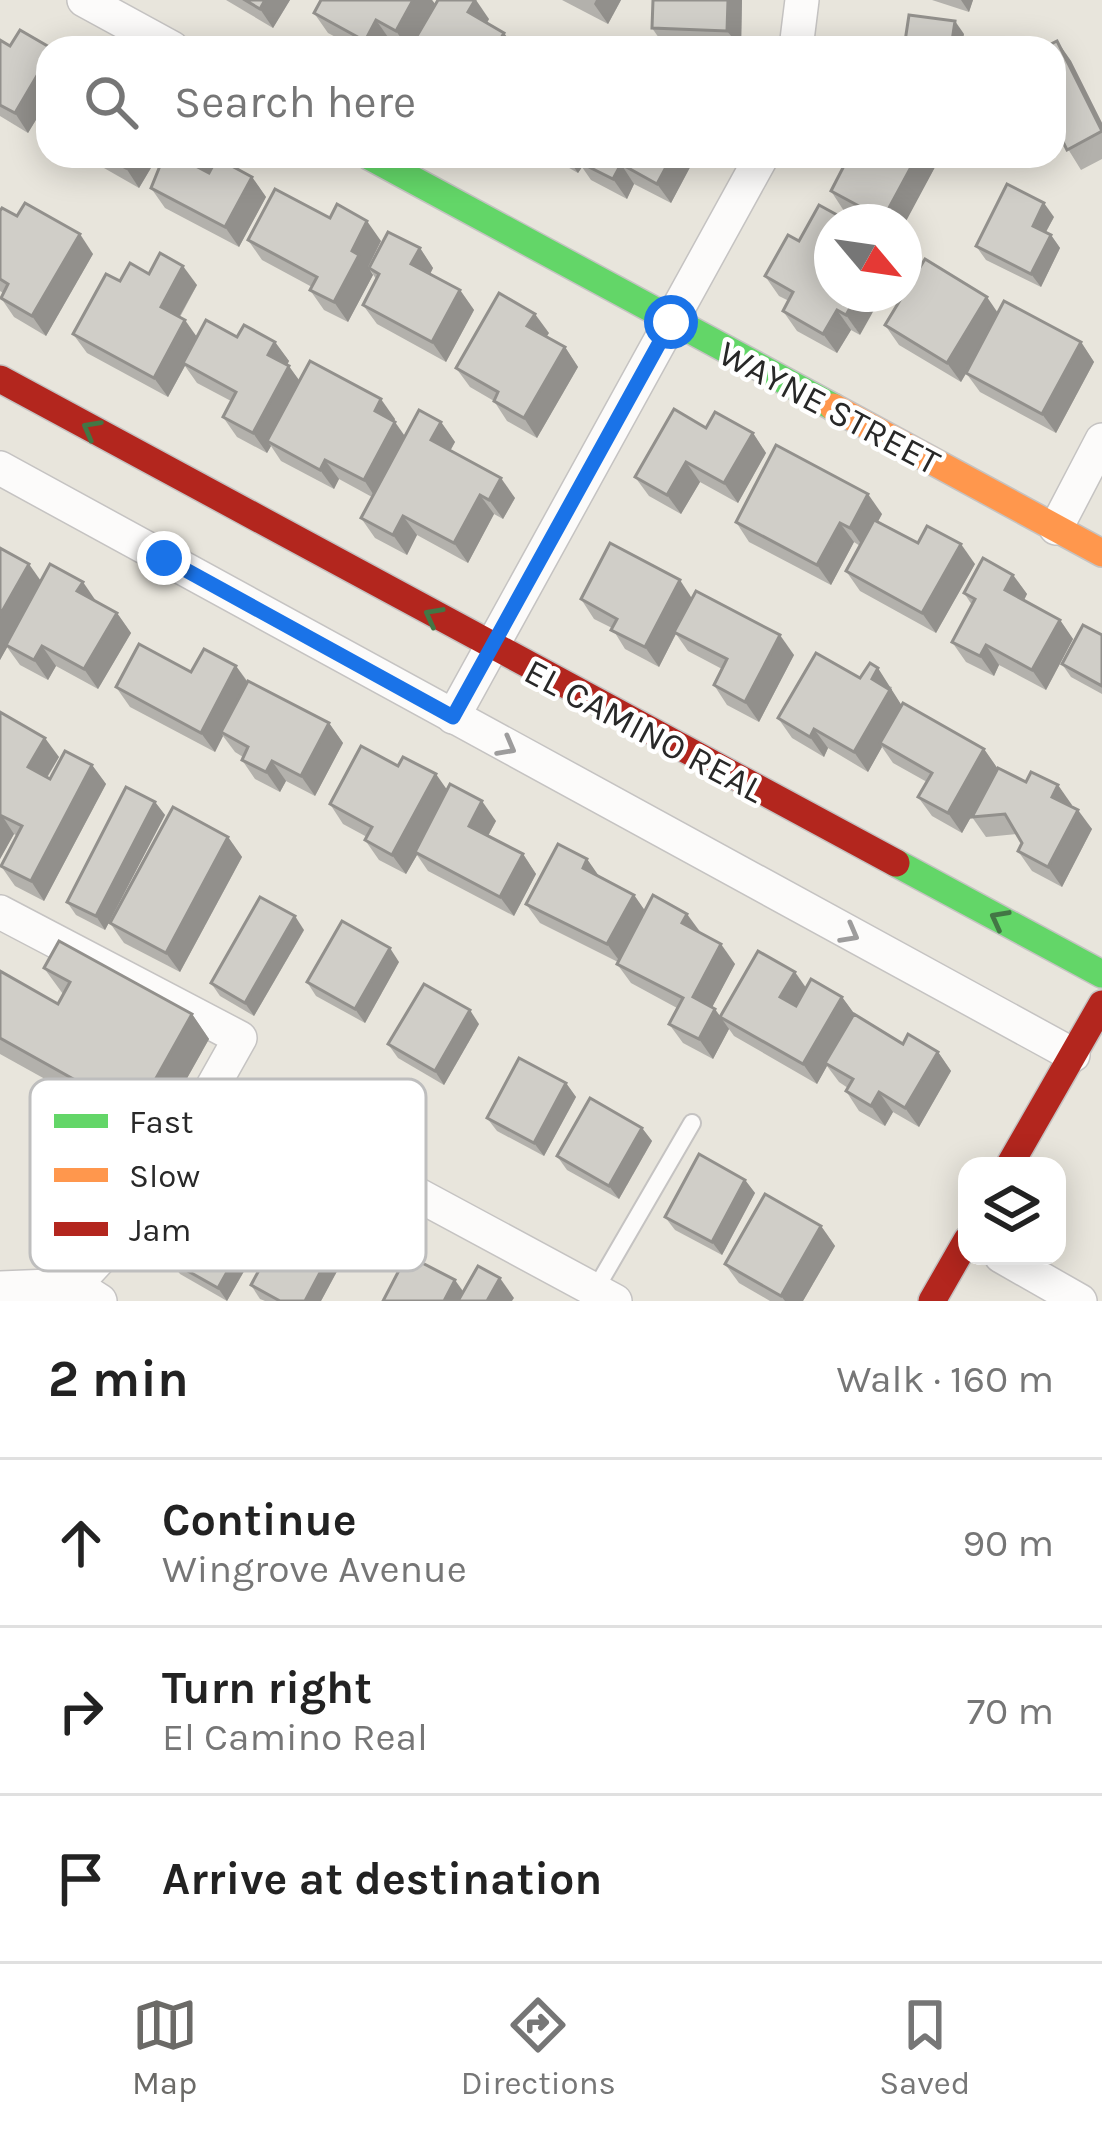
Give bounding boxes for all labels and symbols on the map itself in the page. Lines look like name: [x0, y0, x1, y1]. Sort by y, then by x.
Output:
north arrow: [814, 204, 922, 312]
route start: [644, 295, 698, 349]
street label: WAYNE STREET: [712, 332, 947, 484]
one-way arrow: [82, 420, 103, 443]
route end: [137, 531, 191, 585]
one-way arrow: [424, 607, 445, 630]
street label: EL CAMINO REAL: [518, 650, 772, 812]
one-way arrow: [495, 733, 516, 756]
one-way arrow: [990, 910, 1011, 933]
one-way arrow: [837, 920, 858, 943]
legend: [30, 1079, 426, 1271]
text: Fast: [129, 1103, 193, 1141]
text: Slow: [129, 1157, 200, 1195]
text: Jam: [129, 1211, 191, 1249]

